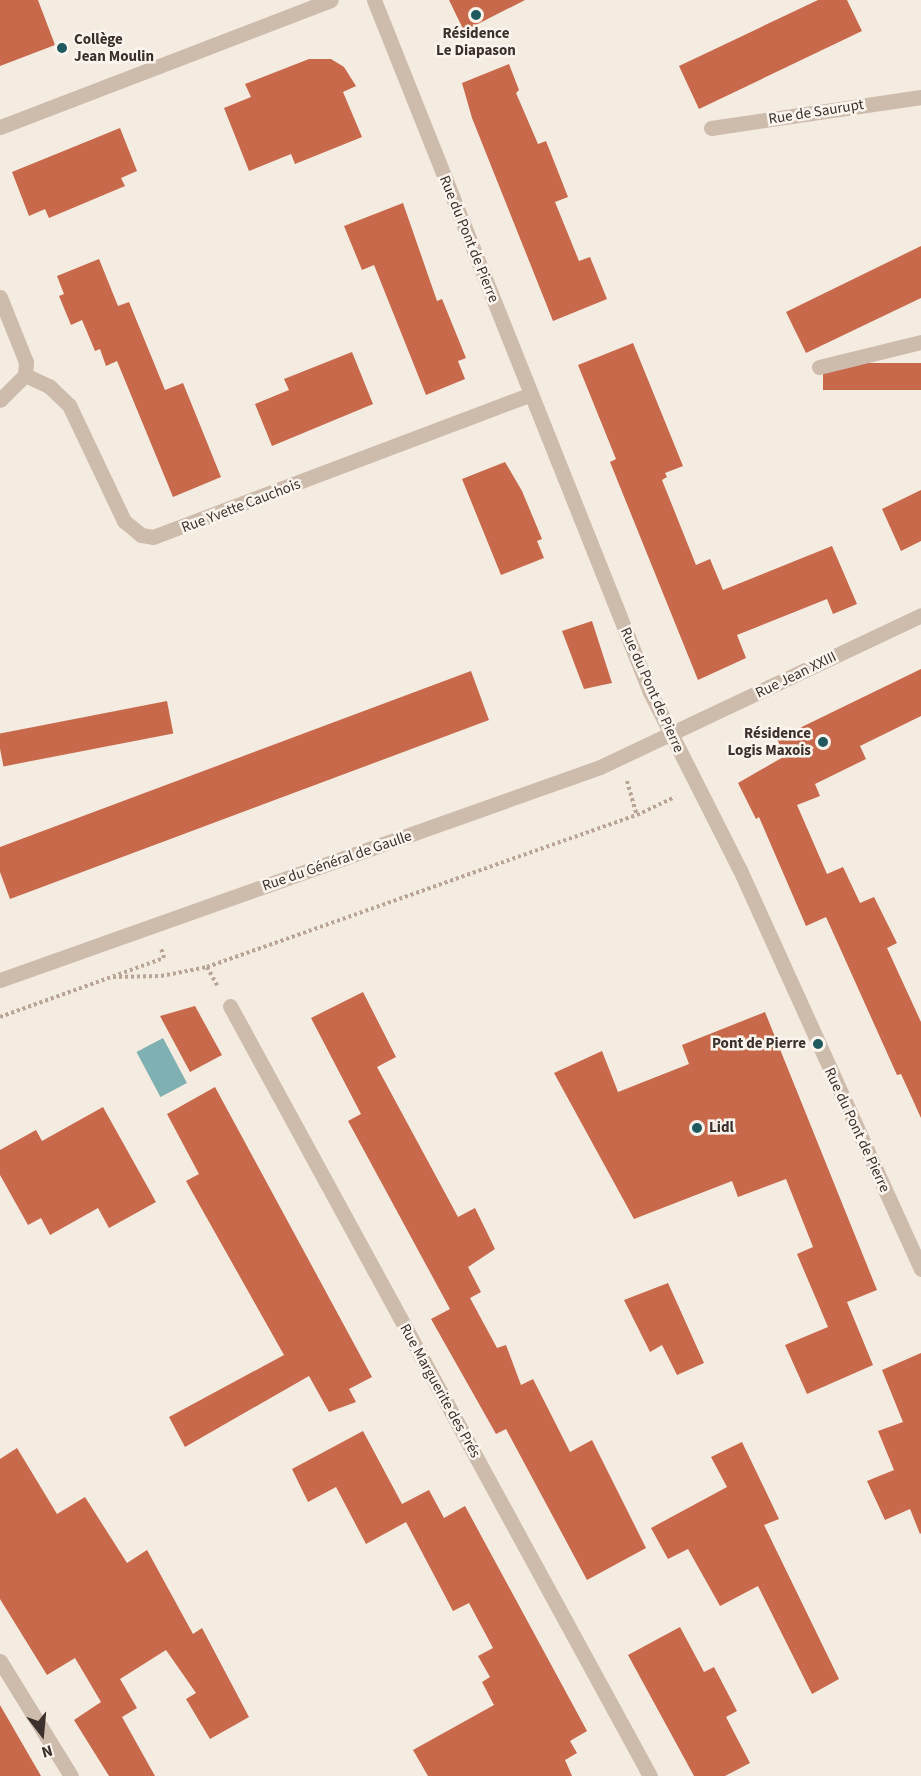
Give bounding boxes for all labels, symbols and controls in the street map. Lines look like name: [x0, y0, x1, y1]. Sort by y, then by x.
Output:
marker: Résidence Le Diapason: [469, 8, 483, 22]
place label: Résidence Le Diapason: [436, 24, 516, 59]
place label: Collège Jean Moulin: [74, 30, 154, 65]
marker: Collège Jean Moulin: [55, 41, 69, 55]
street label: Rue de Saurupt: [767, 96, 865, 128]
street label: Rue du Pont de Pierre: [435, 173, 503, 305]
street label: Rue Yvette Cauchois: [179, 475, 303, 537]
street label: Rue du Pont de Pierre: [616, 625, 688, 755]
street label: Rue Jean XXIII: [753, 648, 839, 702]
place label: Résidence Logis Maxois: [728, 724, 811, 759]
marker: Résidence Logis Maxois: [816, 735, 830, 749]
street label: Rue du Général de Gaulle: [260, 827, 414, 895]
place label: Pont de Pierre: [712, 1035, 806, 1053]
marker: Pont de Pierre: [811, 1037, 825, 1051]
street label: Rue du Pont de Pierre: [820, 1065, 894, 1195]
place label: Lidl: [709, 1119, 734, 1137]
marker: Lidl: [690, 1121, 704, 1135]
street label: Rue Marguerite des Prés: [396, 1321, 484, 1461]
north arrow: [12, 1704, 72, 1764]
text: N: [39, 1739, 55, 1763]

